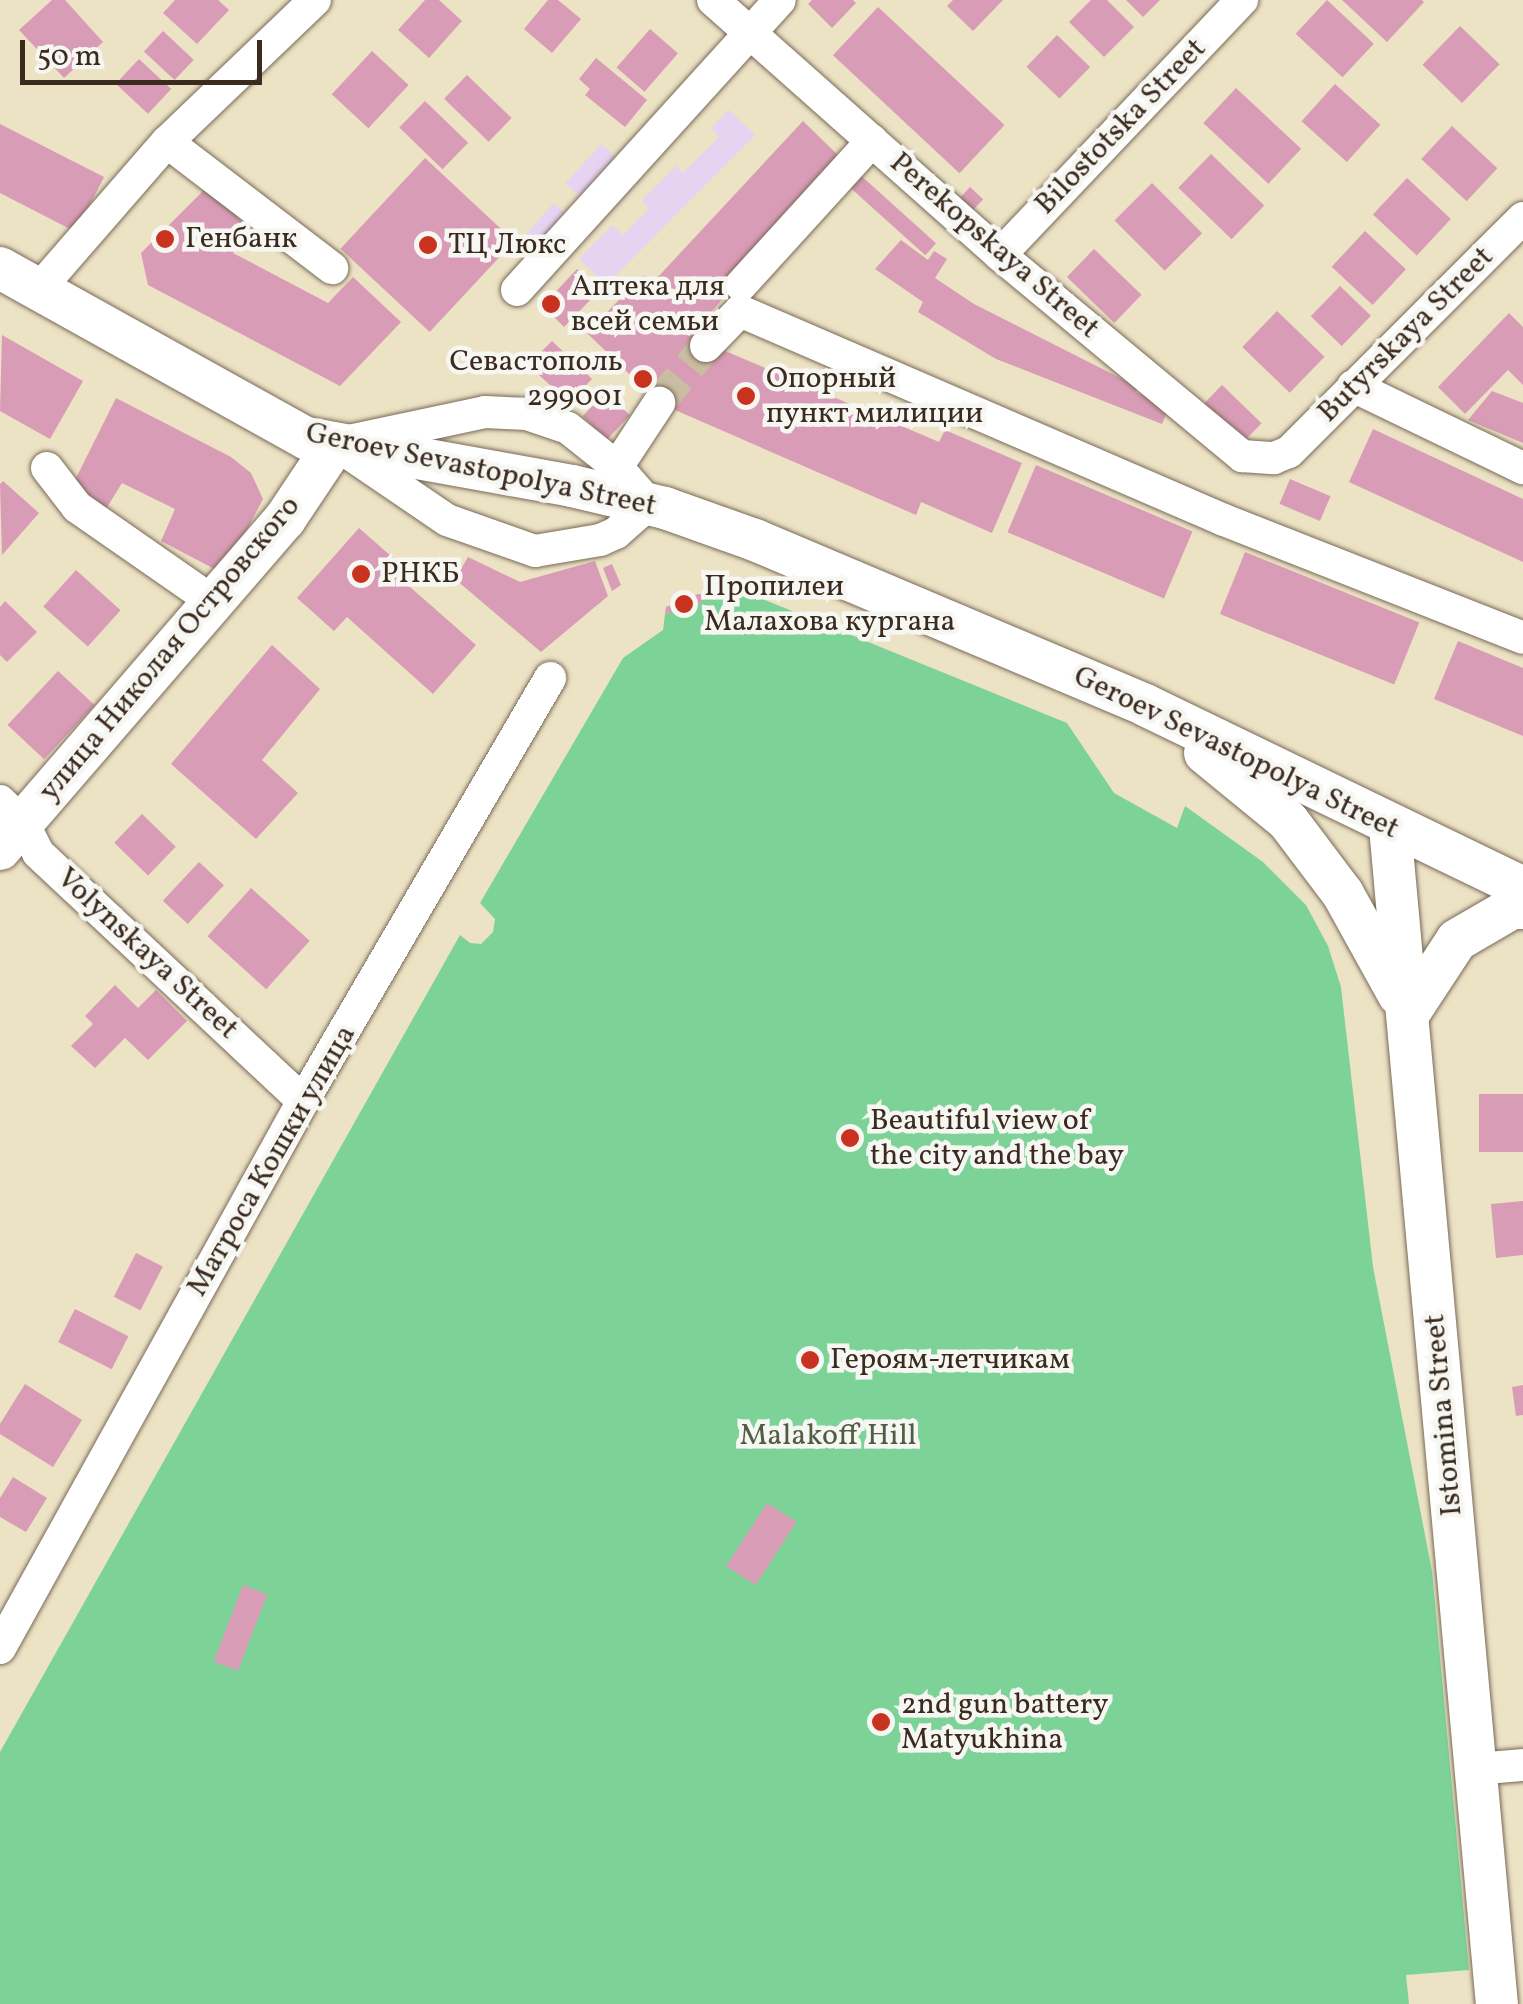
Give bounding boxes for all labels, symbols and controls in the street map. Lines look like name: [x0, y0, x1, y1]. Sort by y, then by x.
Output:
scale bar: [25, 20, 268, 82]
street label: Bilostotska Street: [1028, 31, 1214, 223]
text: 50 m: [37, 36, 101, 78]
street label: Perekopskaya Street: [882, 145, 1106, 347]
place label: Генбанк: [185, 221, 297, 257]
place label: ТЦ Люкс: [448, 227, 566, 263]
marker: Генбанк: [154, 228, 176, 250]
marker: ТЦ Люкс: [417, 234, 439, 256]
street label: Butyrskaya Street: [1311, 240, 1501, 430]
place label: Аптека для всей семьи: [571, 269, 725, 340]
marker: Аптека для всей семьи: [540, 293, 562, 315]
place label: Севастополь 299001: [450, 344, 623, 414]
place label: Опорный пункт милиции: [766, 361, 983, 432]
marker: Севастополь 299001: [632, 368, 654, 390]
marker: Опорный пункт милиции: [735, 385, 757, 407]
street label: Geroev Sevastopolya Street: [302, 415, 660, 525]
street label: улица Николая Островского: [32, 489, 308, 809]
place label: РНКБ: [381, 556, 460, 592]
marker: РНКБ: [350, 563, 372, 585]
place label: Пропилеи Малахова кургана: [704, 569, 956, 640]
marker: Пропилеи Малахова кургана: [673, 593, 695, 615]
street label: Geroev Sevastopolya Street: [1067, 658, 1405, 848]
street label: Volynskaya Street: [49, 861, 245, 1047]
street label: Матроса Кошки улица: [179, 1019, 365, 1303]
place label: Beautiful view of the city and the bay: [870, 1103, 1125, 1174]
marker: Beautiful view of the city and the bay: [839, 1127, 861, 1149]
street label: Istomina Street: [1417, 1312, 1471, 1518]
place label: Героям-летчикам: [830, 1342, 1070, 1378]
marker: Героям-летчикам: [799, 1349, 821, 1371]
park label: Malakoff Hill: [741, 1418, 915, 1454]
place label: 2nd gun battery Matyukhina: [901, 1687, 1108, 1758]
marker: 2nd gun battery Matyukhina: [870, 1711, 892, 1733]

